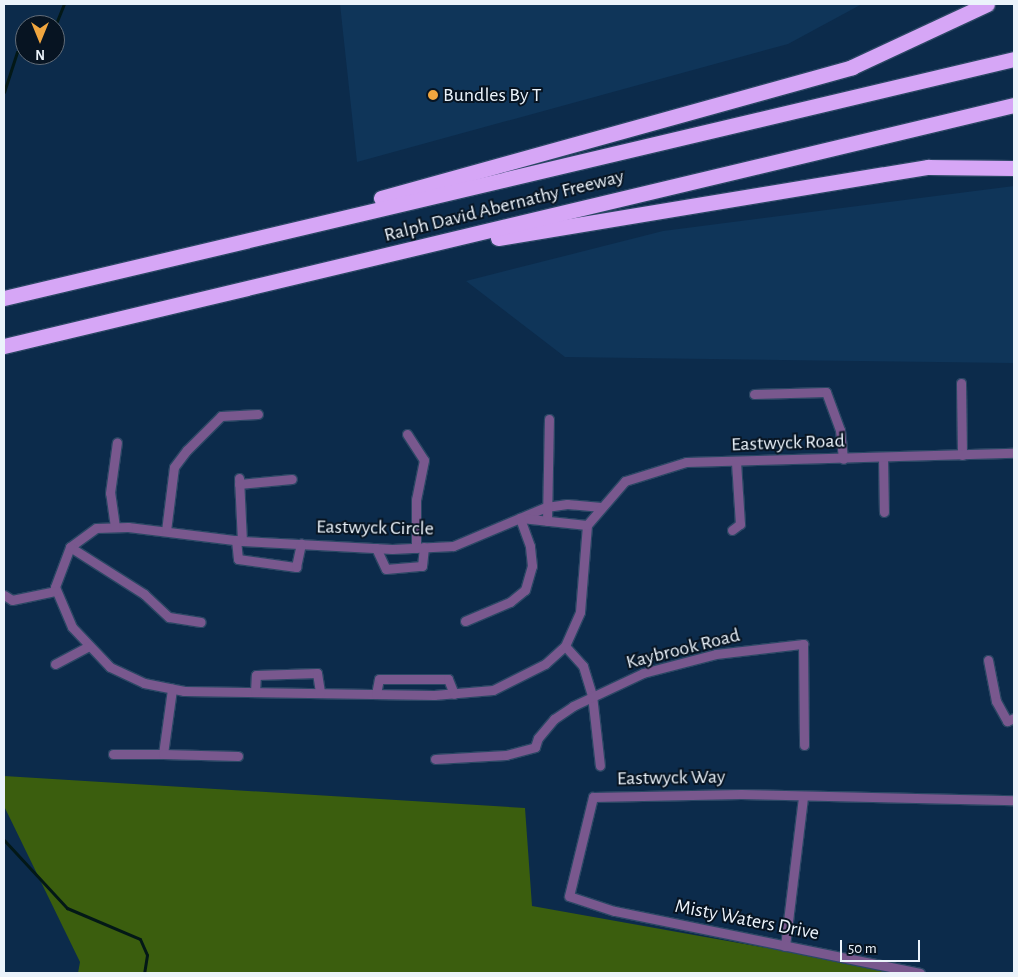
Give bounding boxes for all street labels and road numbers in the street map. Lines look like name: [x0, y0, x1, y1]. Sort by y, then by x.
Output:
street label: Ralph David Abernathy Freeway: [382, 165, 626, 247]
street label: Eastwyck Road: [731, 429, 845, 457]
street label: Eastwyck Circle: [316, 515, 434, 541]
street label: Kaybrook Road: [624, 623, 742, 675]
street label: Eastwyck Way: [617, 765, 725, 791]
street label: Misty Waters Drive: [673, 894, 821, 946]

